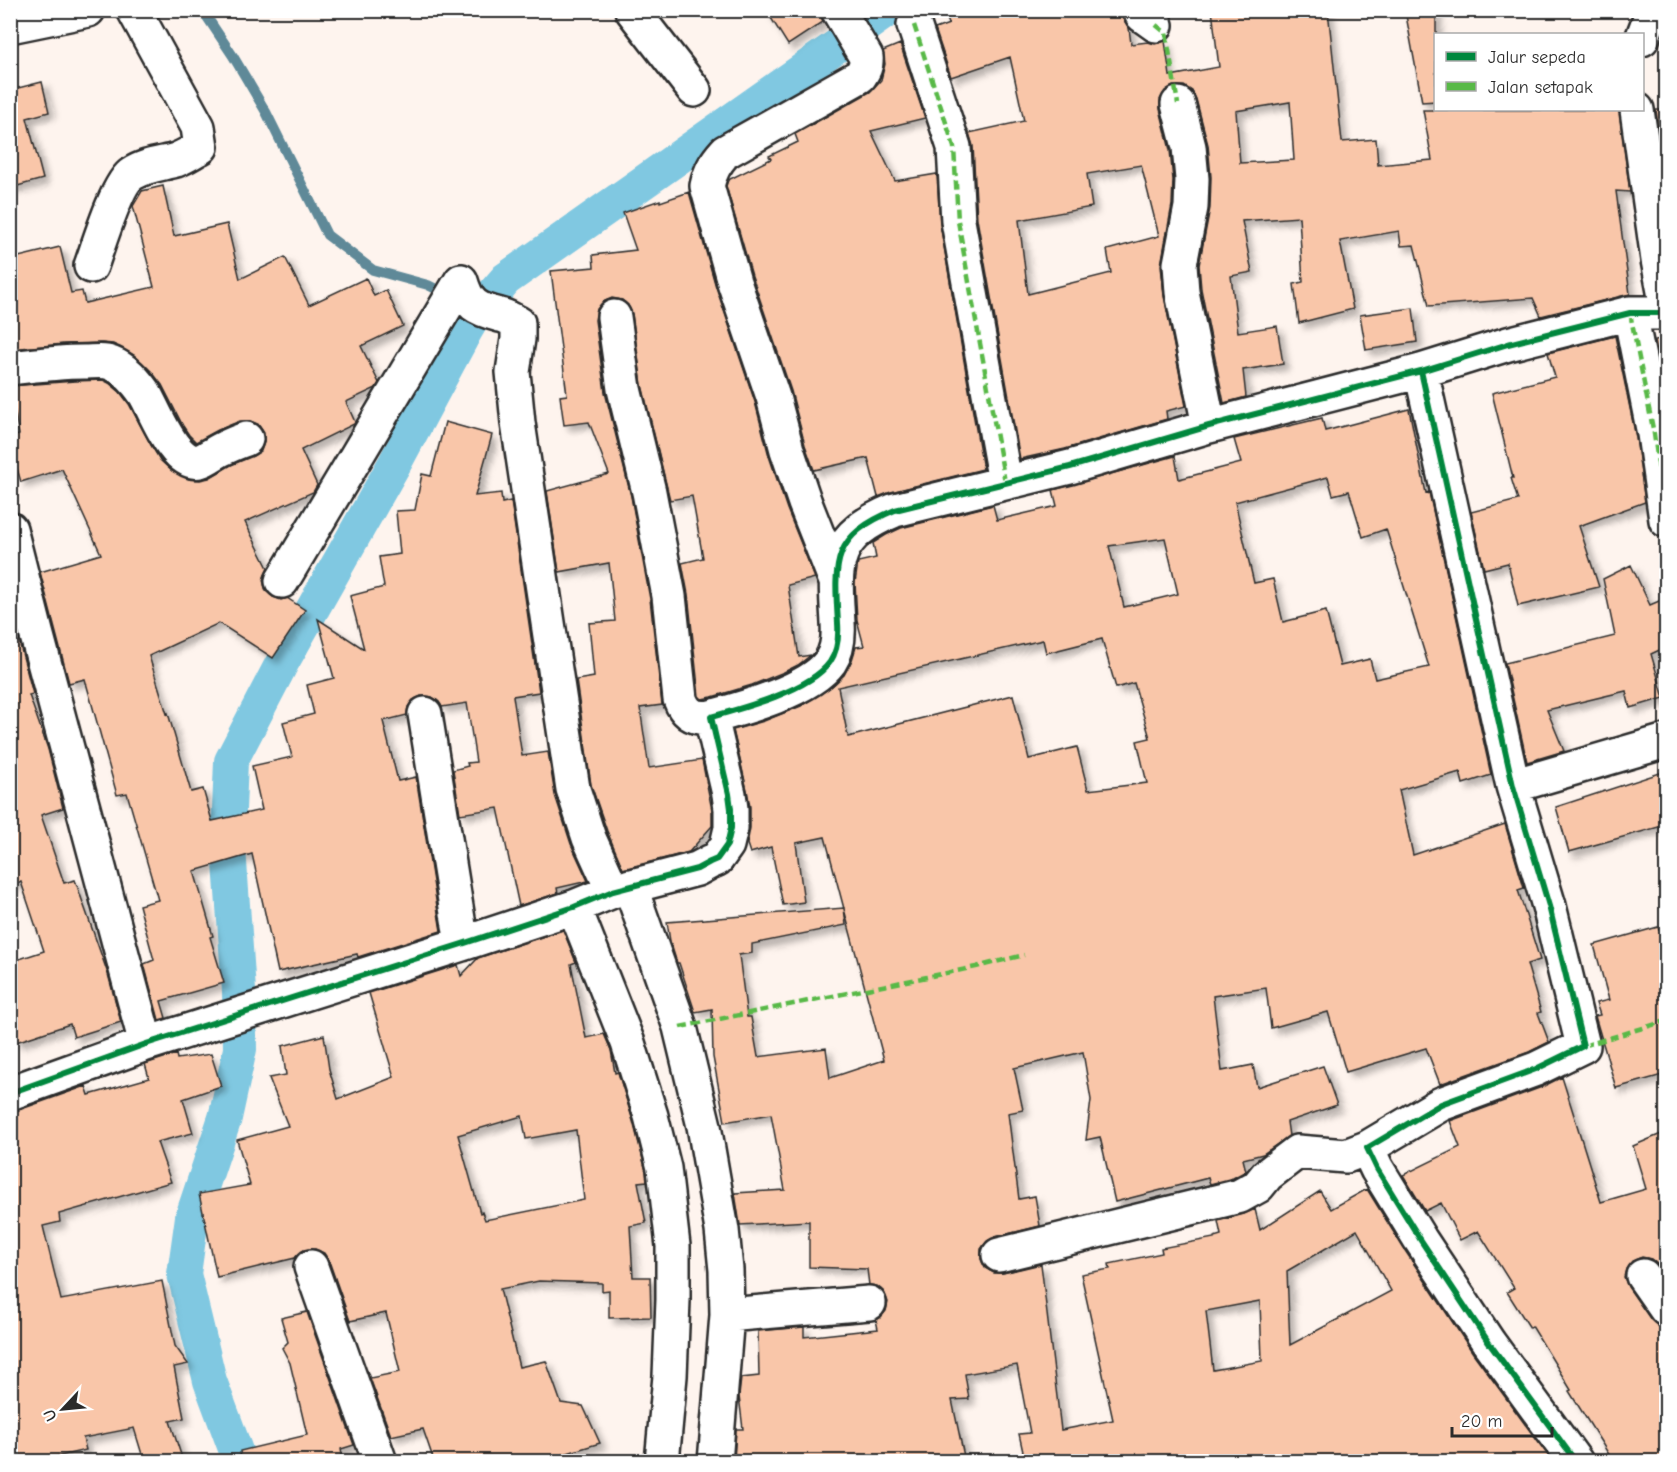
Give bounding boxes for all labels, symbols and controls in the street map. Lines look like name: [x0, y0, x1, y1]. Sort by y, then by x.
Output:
legend: [1434, 33, 1644, 111]
text: Jalur sepeda: [1488, 47, 1586, 68]
text: Jalan setapak: [1488, 77, 1593, 98]
north arrow: [33, 1379, 93, 1439]
scale bar: [1452, 1400, 1552, 1438]
text: U: [40, 1406, 61, 1424]
text: 20 m: [1461, 1411, 1502, 1432]

